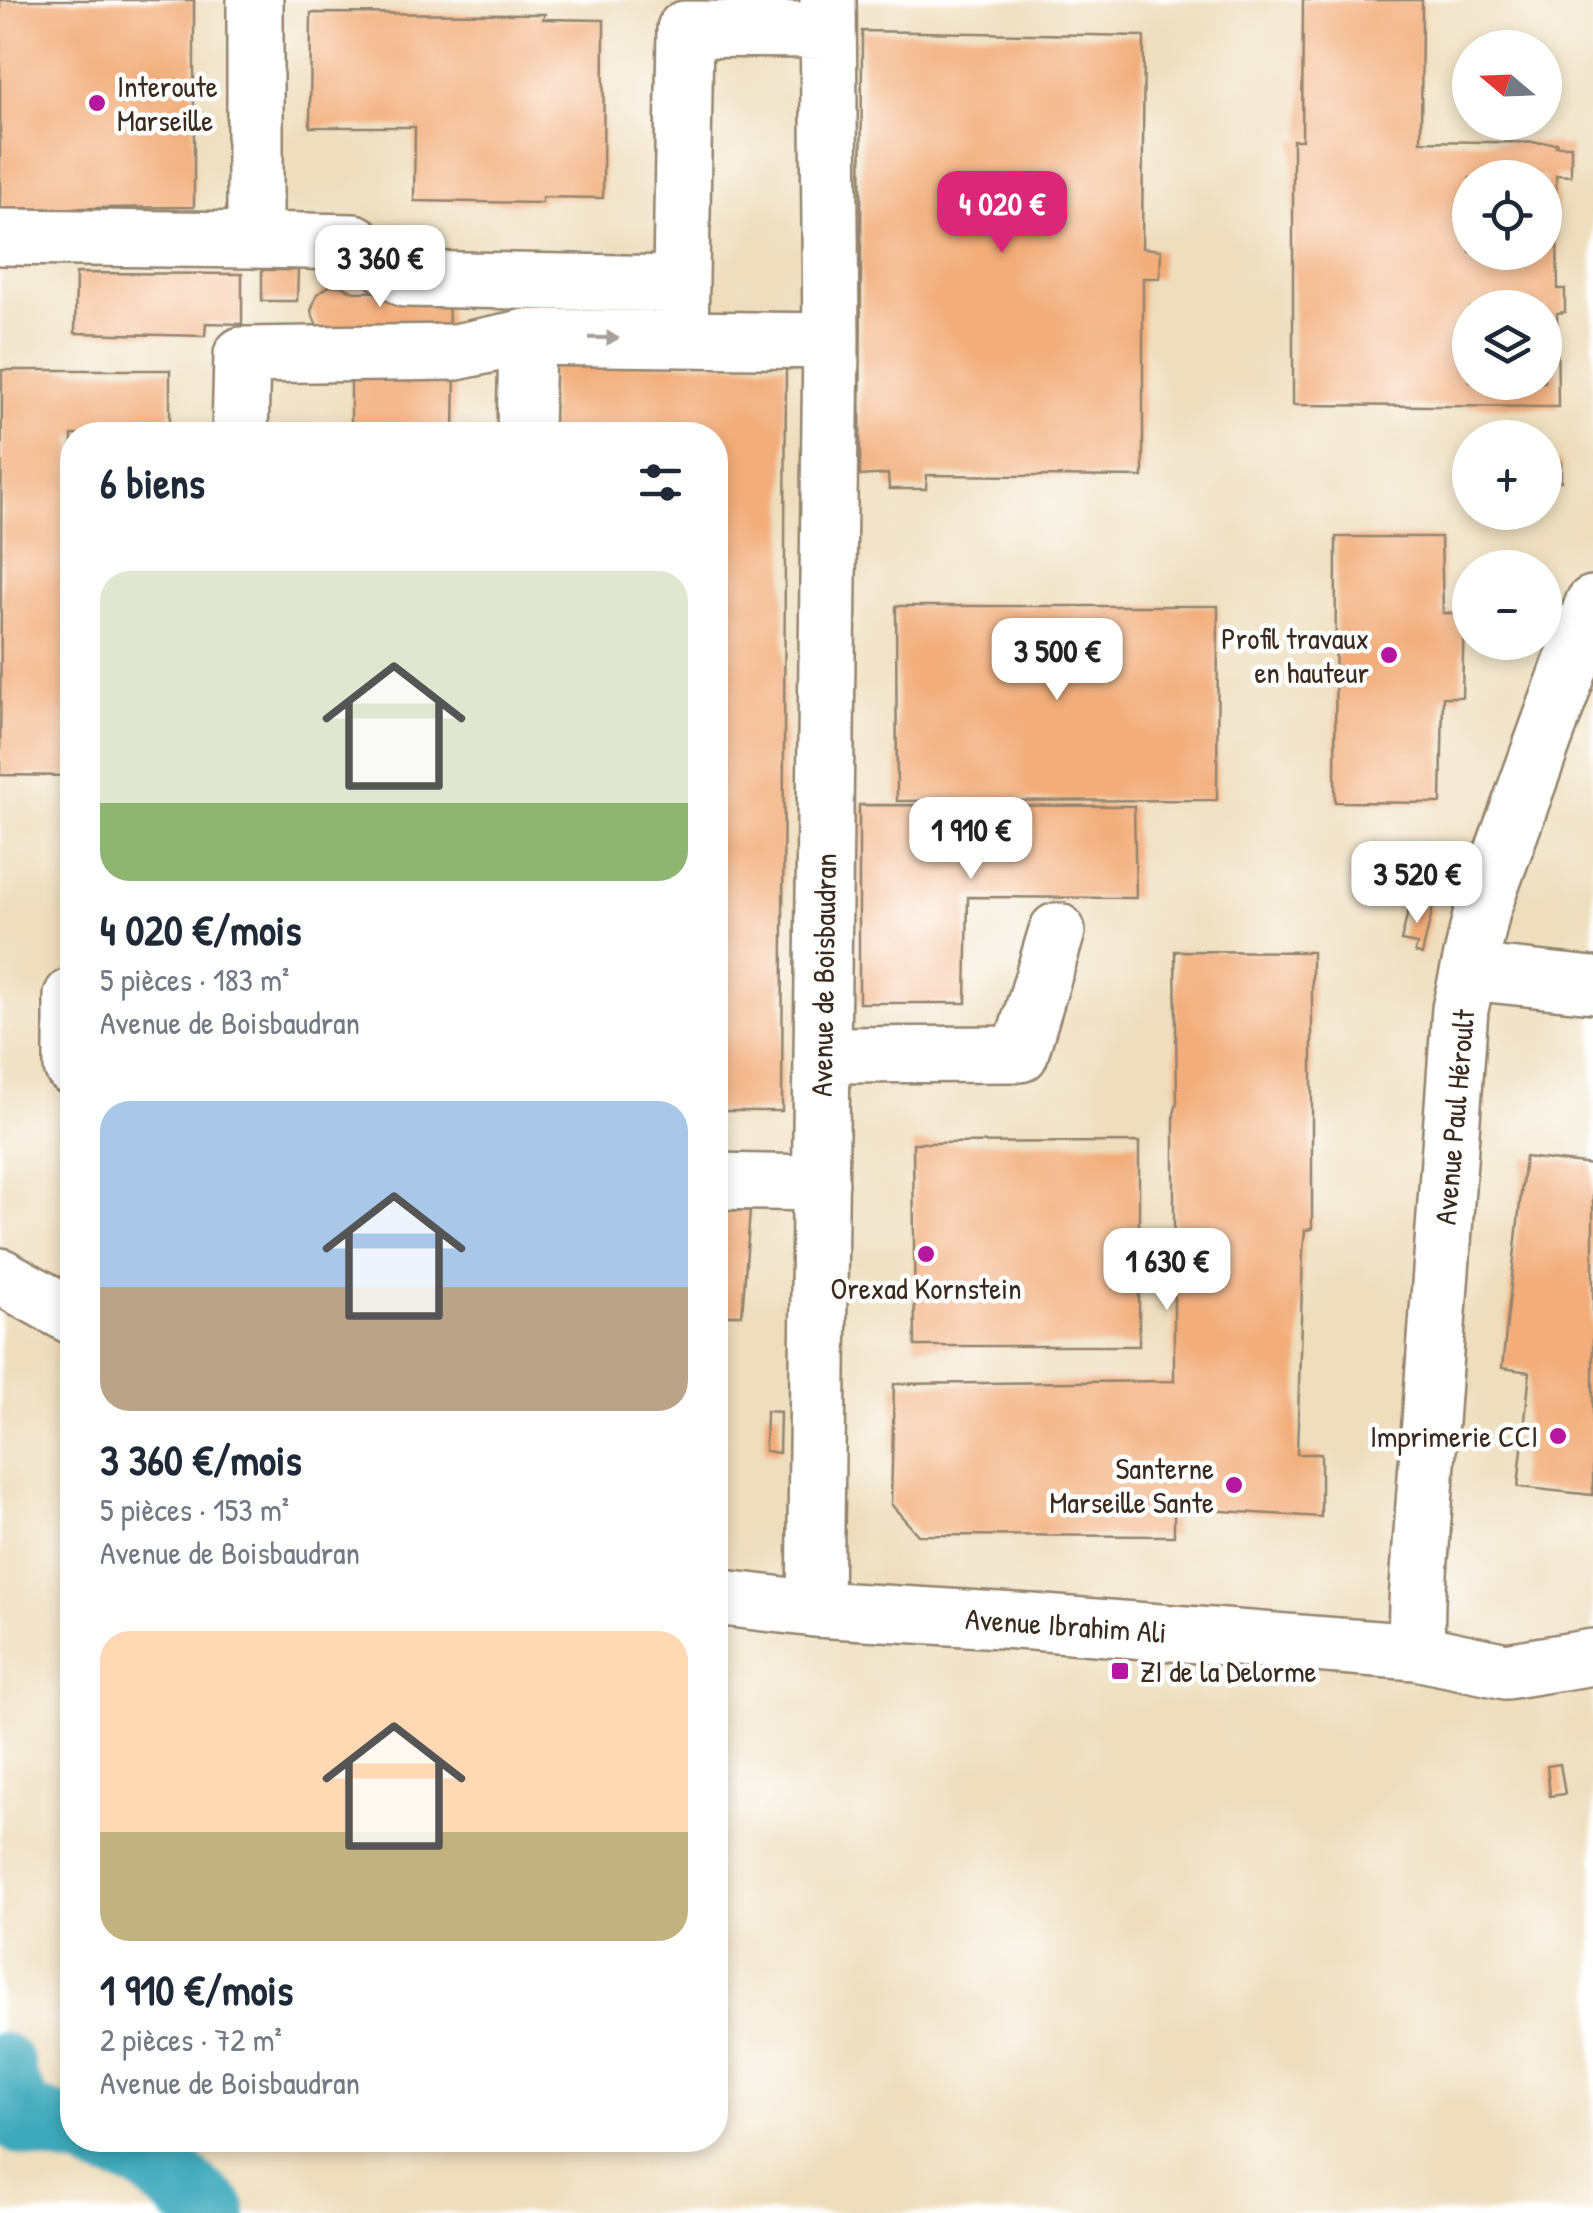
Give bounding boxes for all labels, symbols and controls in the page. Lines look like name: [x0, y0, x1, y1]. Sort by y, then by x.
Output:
north arrow: [1452, 30, 1562, 140]
map controls: [1452, 30, 1562, 660]
place label: Interoute Marseille: [117, 66, 218, 140]
marker: Interoute Marseille: [86, 92, 108, 114]
button: locate: [1452, 160, 1562, 270]
pin: 4 020 €: [910, 171, 1094, 256]
text: 4 020 €: [959, 182, 1045, 225]
pin: 3 360 €: [288, 225, 472, 310]
text: 3 360 €: [337, 236, 423, 279]
button: layers: [1452, 290, 1562, 400]
one-way arrow: [588, 330, 620, 346]
button: +: [1452, 420, 1562, 530]
text: 6 biens: [100, 454, 205, 511]
icon: filters: [633, 455, 688, 510]
button: −: [1452, 550, 1562, 660]
pin: 3 500 €: [965, 618, 1149, 703]
place label: Profil travaux en hauteur: [1221, 618, 1369, 692]
text: 3 500 €: [1014, 629, 1100, 672]
icon: home: [304, 636, 484, 816]
marker: Profil travaux en hauteur: [1378, 644, 1400, 666]
pin: 1 910 €: [879, 797, 1063, 882]
text: 1 910 €: [931, 808, 1011, 851]
pin: 3 520 €: [1325, 841, 1509, 926]
text: 3 520 €: [1373, 852, 1461, 895]
street label: Avenue de Boisbaudran: [801, 853, 845, 1097]
text: 4 020 €/mois: [100, 901, 301, 958]
text: 5 pièces · 183 m²: [100, 958, 289, 1001]
text: Avenue de Boisbaudran: [100, 1001, 360, 1044]
street label: Avenue Paul Héroult: [1425, 1007, 1483, 1226]
icon: home: [304, 1166, 484, 1346]
pin: 1 630 €: [1075, 1228, 1259, 1313]
text: 1 630 €: [1125, 1239, 1209, 1282]
marker: Orexad Kornstein: [915, 1243, 937, 1265]
place label: Orexad Kornstein: [831, 1268, 1021, 1308]
place label: Imprimerie CCI: [1370, 1416, 1538, 1456]
marker: Imprimerie CCI: [1547, 1425, 1569, 1447]
text: 3 360 €/mois: [100, 1431, 302, 1488]
place label: Santerne Marseille Sante: [1050, 1448, 1214, 1522]
marker: Santerne Marseille Sante: [1223, 1474, 1245, 1496]
text: 5 pièces · 153 m²: [100, 1488, 289, 1531]
text: Avenue de Boisbaudran: [100, 1531, 360, 1574]
street label: Avenue Ibrahim Ali: [964, 1598, 1168, 1652]
place label: ZI de la Delorme: [1140, 1651, 1317, 1691]
marker: ZI de la Delorme: [1109, 1660, 1131, 1682]
icon: home: [304, 1696, 484, 1876]
text: 1 910 €/mois: [100, 1961, 293, 2018]
text: 2 pièces · 72 m²: [100, 2018, 282, 2061]
text: Avenue de Boisbaudran: [100, 2061, 360, 2104]

